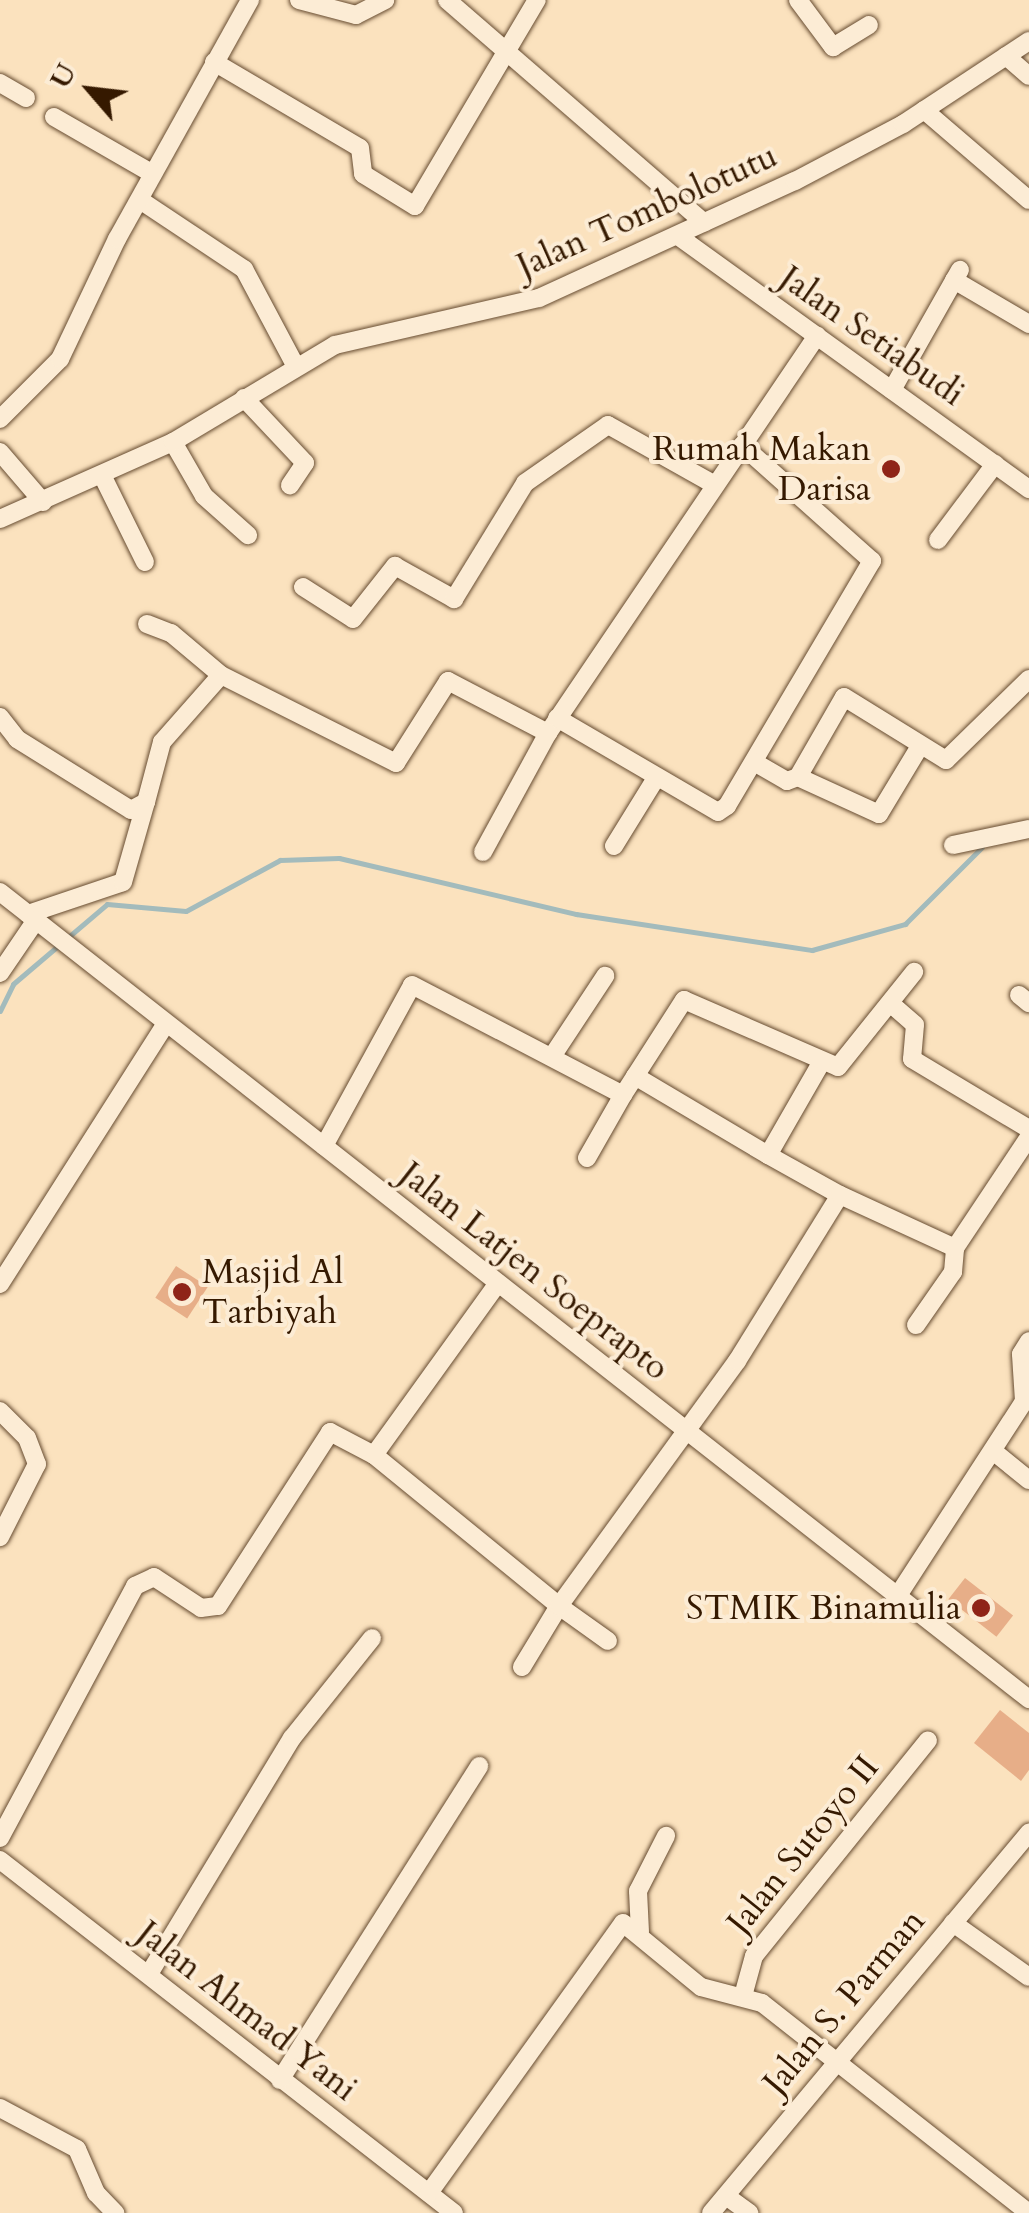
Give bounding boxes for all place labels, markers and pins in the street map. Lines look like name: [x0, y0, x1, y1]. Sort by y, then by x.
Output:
place label: Rumah Makan Darisa: [652, 428, 871, 510]
marker: Rumah Makan Darisa: [880, 458, 902, 480]
place label: Masjid Al Tarbiyah: [202, 1251, 343, 1333]
marker: Masjid Al Tarbiyah: [171, 1281, 193, 1303]
place label: STMIK Binamulia: [686, 1587, 961, 1629]
marker: STMIK Binamulia: [970, 1597, 992, 1619]

